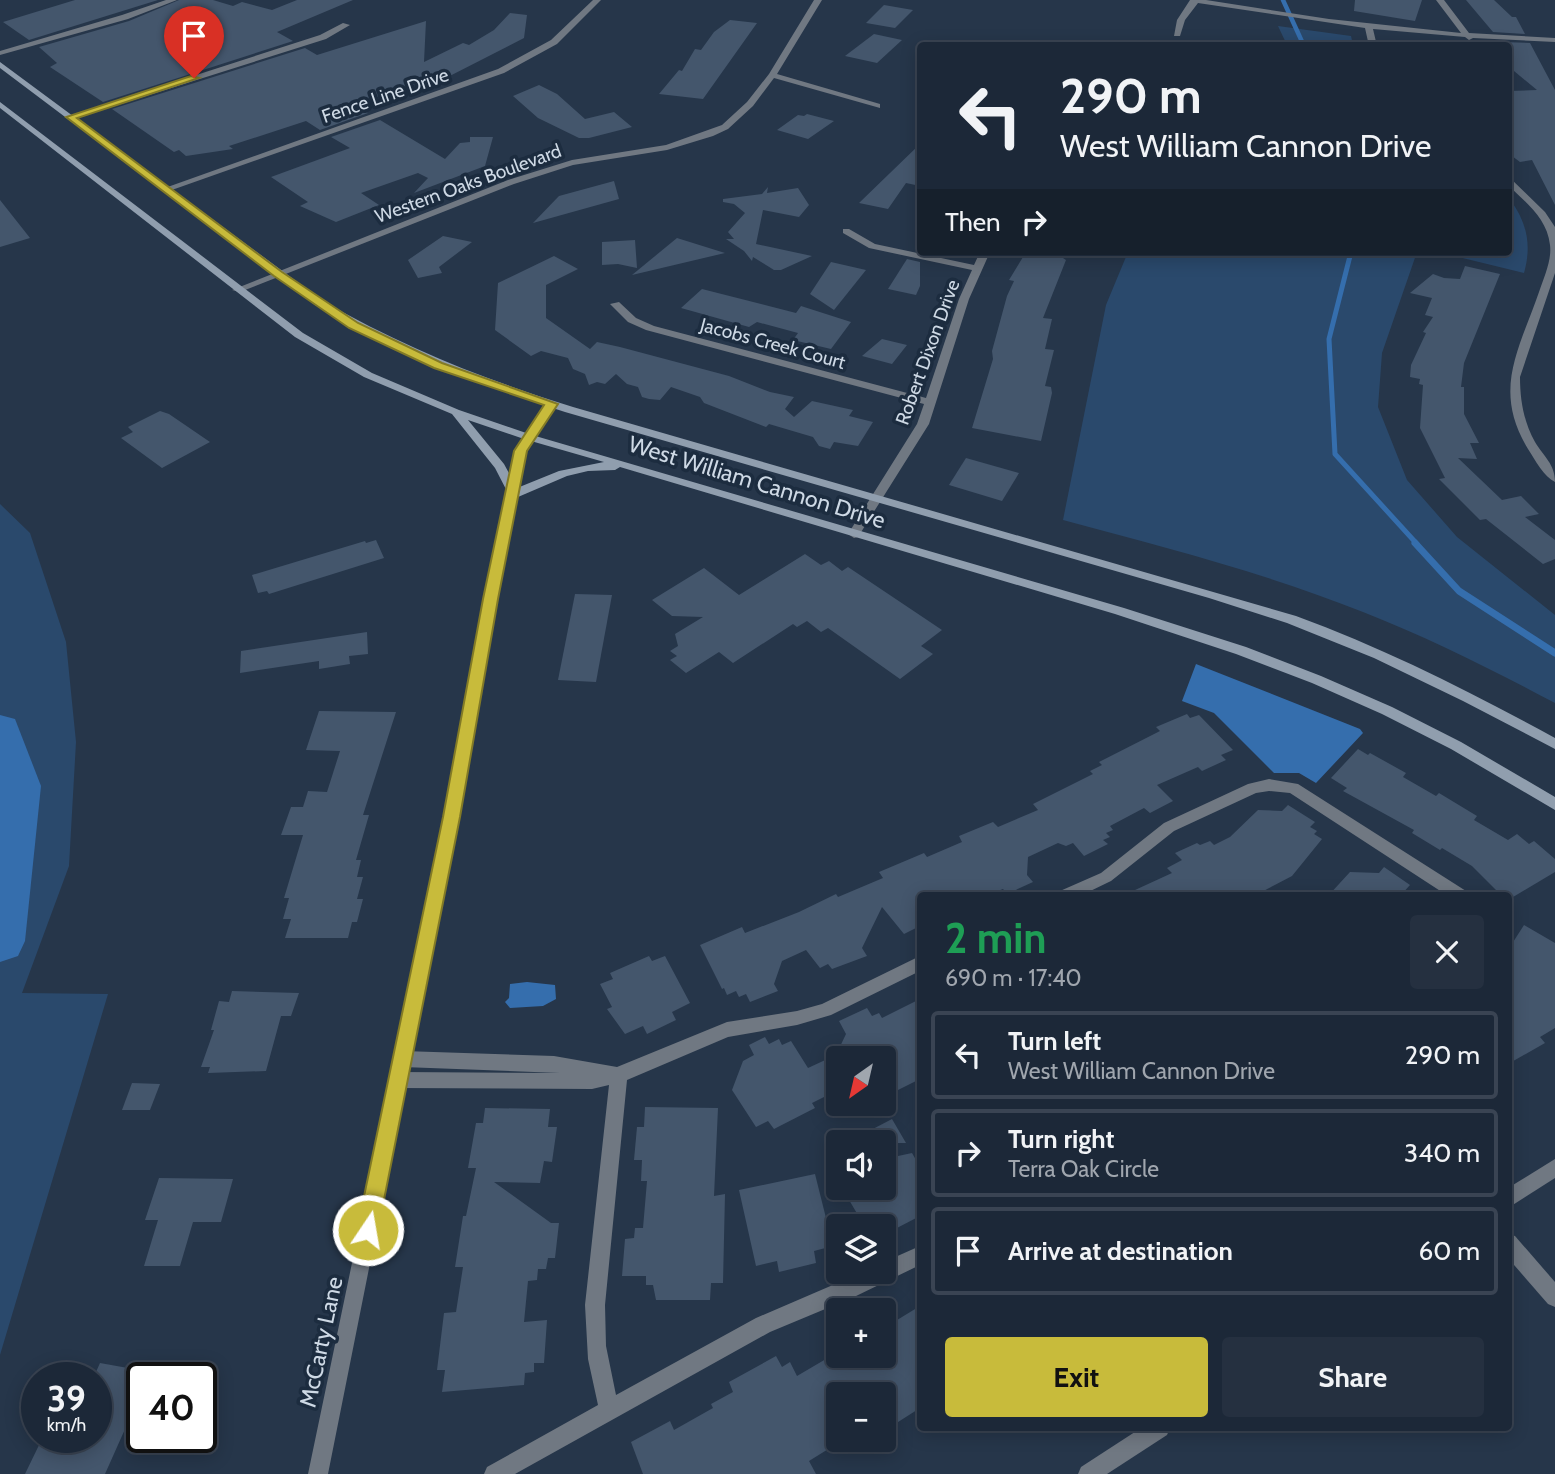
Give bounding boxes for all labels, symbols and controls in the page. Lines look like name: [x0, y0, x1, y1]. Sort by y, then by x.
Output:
pin: [164, 6, 224, 78]
icon: arrive: [175, 17, 213, 55]
street label: Fence Line Drive: [319, 63, 452, 128]
text: 290 m: [1060, 66, 1202, 125]
icon: left: [945, 70, 1036, 161]
text: West William Cannon Drive: [1060, 126, 1431, 165]
street label: Western Oaks Boulevard: [372, 139, 564, 228]
icon: right: [1015, 203, 1053, 241]
text: Then: [945, 206, 1001, 238]
street label: Robert Dixon Drive: [891, 276, 965, 428]
street label: Jacobs Creek Court: [697, 313, 848, 374]
street label: West William Cannon Drive: [625, 430, 889, 534]
text: 2 min: [945, 912, 1046, 964]
button: close: [1410, 915, 1484, 989]
text: 690 m · 17:40: [945, 964, 1082, 992]
text: Turn left: [1008, 1025, 1101, 1057]
icon: left: [949, 1036, 987, 1074]
text: 290 m: [1405, 1039, 1480, 1071]
north arrow: [826, 1046, 896, 1116]
map controls: [826, 1046, 896, 1452]
text: West William Cannon Drive: [1008, 1057, 1275, 1085]
text: Turn right: [1008, 1123, 1114, 1155]
button: sound: [826, 1130, 896, 1200]
icon: right: [949, 1134, 987, 1172]
text: 340 m: [1404, 1137, 1480, 1169]
text: Terra Oak Circle: [1008, 1155, 1159, 1183]
position arrow: [331, 1193, 405, 1267]
button: layers: [826, 1214, 896, 1284]
icon: arrive: [949, 1232, 987, 1270]
text: Arrive at destination: [1008, 1235, 1233, 1267]
text: 60 m: [1418, 1235, 1480, 1267]
street label: McCarty Lane: [294, 1274, 349, 1410]
button: +: [826, 1298, 896, 1368]
button: Exit: [945, 1337, 1208, 1417]
button: Share: [1222, 1337, 1484, 1417]
speed limit sign: 40: [126, 1362, 217, 1453]
text: 39: [47, 1377, 86, 1420]
button: −: [826, 1382, 896, 1452]
text: km/h: [47, 1414, 86, 1436]

